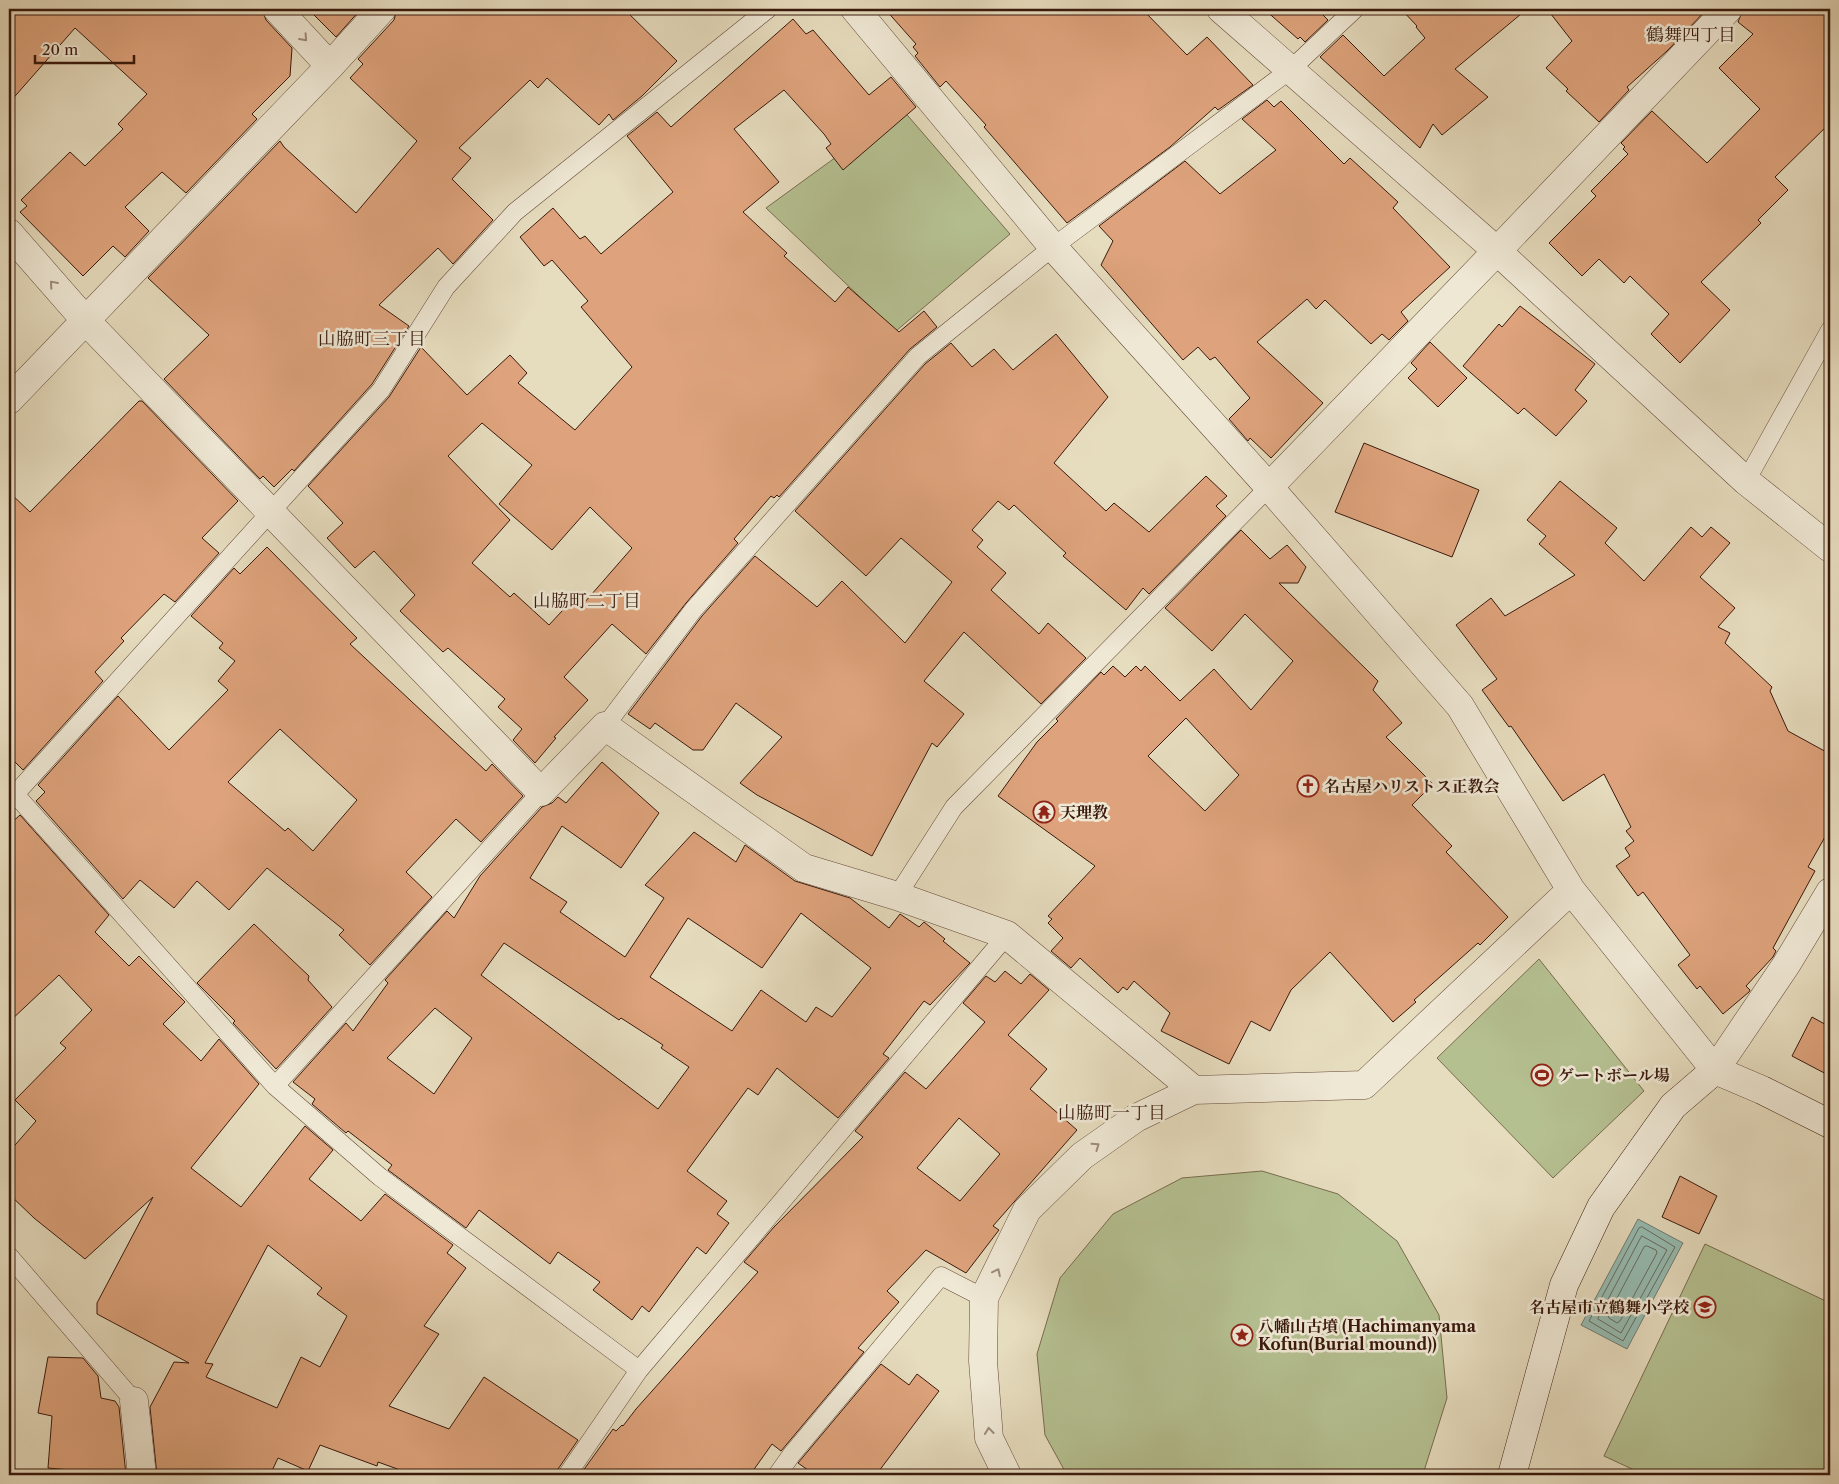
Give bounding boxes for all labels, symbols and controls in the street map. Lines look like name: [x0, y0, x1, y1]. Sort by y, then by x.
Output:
district label: 鶴舞四丁目: [1646, 24, 1736, 46]
scale bar: [35, 32, 134, 64]
one-way arrow: [298, 32, 307, 41]
text: 20 m: [42, 40, 78, 59]
one-way arrow: [51, 281, 59, 290]
district label: 山脇町三丁目: [318, 328, 426, 350]
district label: 山脇町二丁目: [533, 590, 641, 612]
church icon: 名古屋ハリストス正教会: [1296, 774, 1320, 798]
place label: 名古屋ハリストス正教会: [1324, 776, 1500, 796]
temple icon: 天理教: [1032, 800, 1056, 824]
place label: 天理教: [1060, 802, 1108, 822]
sports icon: ゲートボール場: [1530, 1063, 1554, 1087]
place label: ゲートボール場: [1558, 1065, 1670, 1085]
district label: 山脇町一丁目: [1058, 1102, 1166, 1124]
one-way arrow: [1090, 1143, 1100, 1152]
one-way arrow: [991, 1268, 1001, 1277]
school or university icon: 名古屋市立鶴舞小学校: [1693, 1295, 1717, 1319]
place label: 名古屋市立鶴舞小学校: [1529, 1297, 1690, 1317]
place label: 八幡山古墳 (Hachimanyama Kofun(Burial mound)): [1258, 1316, 1477, 1354]
place icon: 八幡山古墳 (Hachimanyama Kofun(Burial mound)): [1230, 1323, 1254, 1347]
one-way arrow: [983, 1426, 994, 1434]

